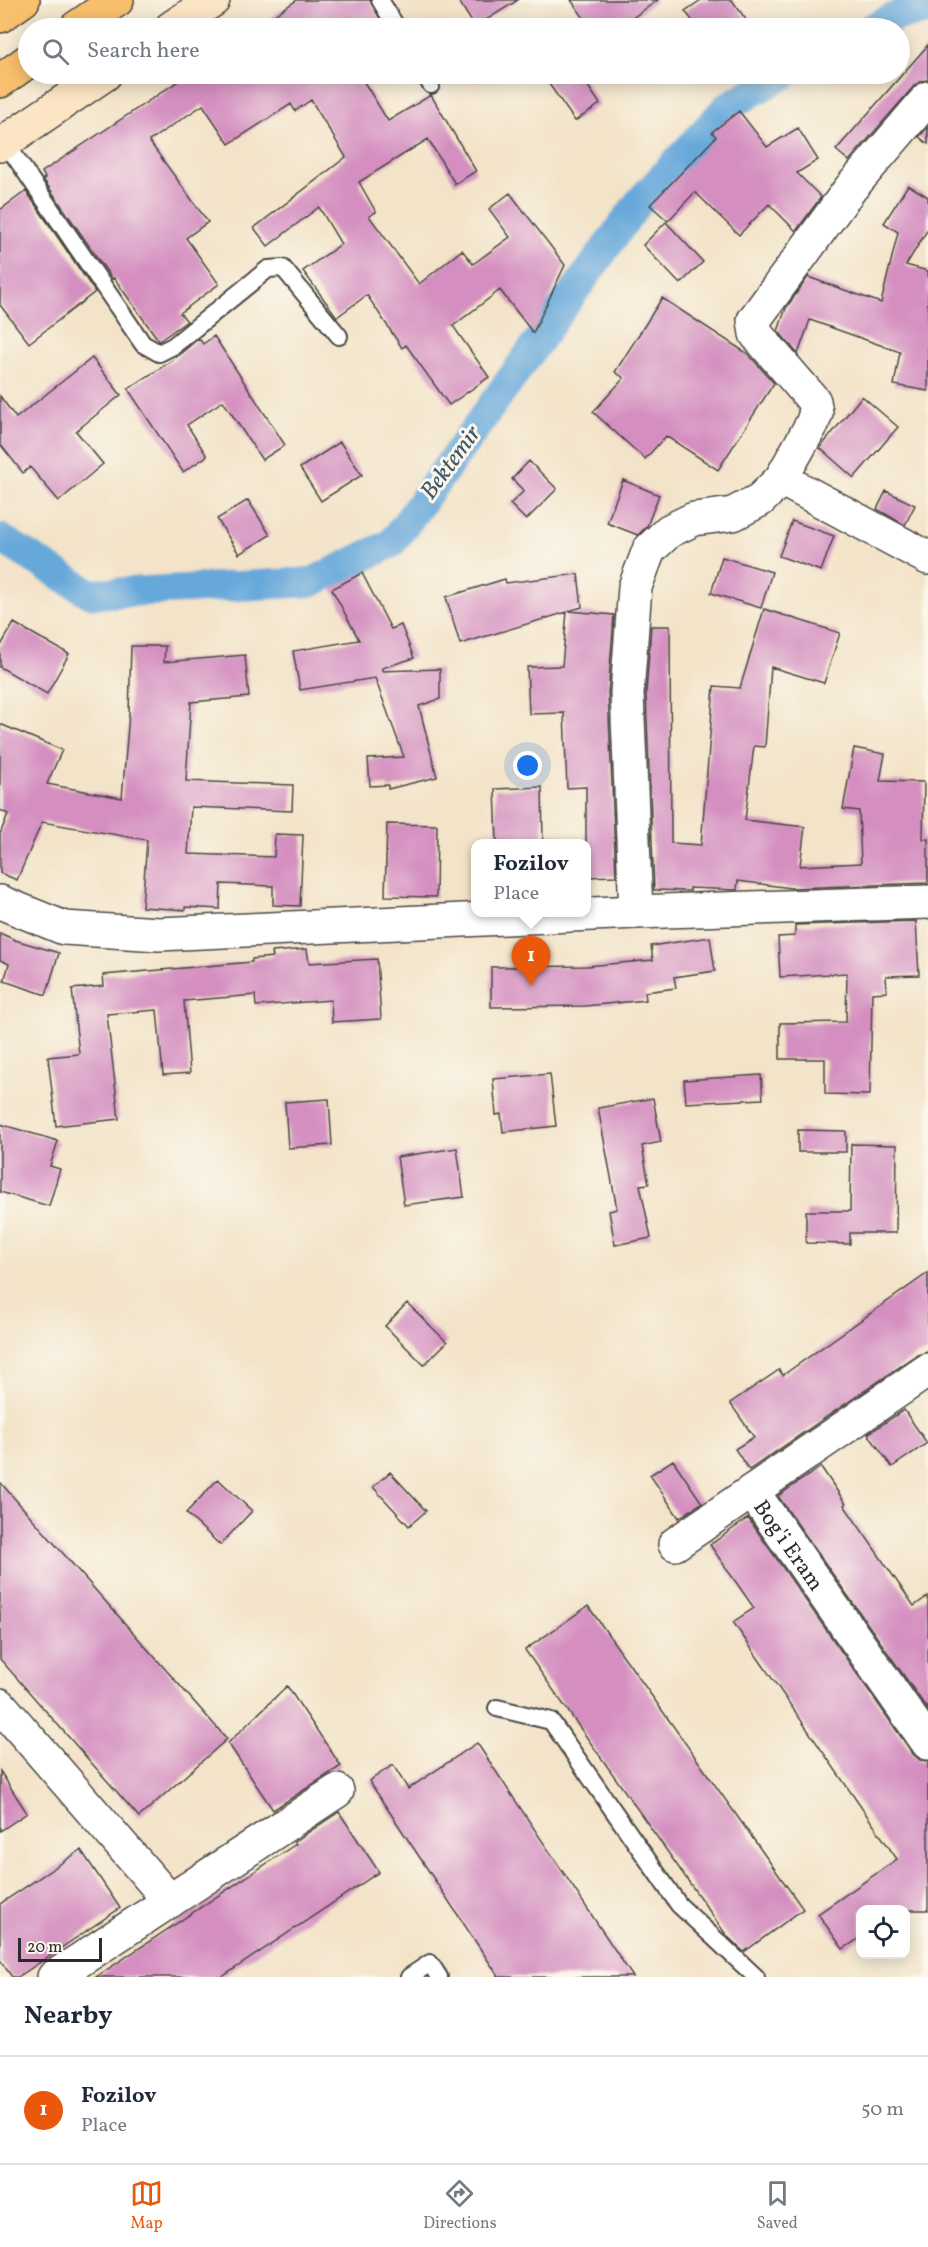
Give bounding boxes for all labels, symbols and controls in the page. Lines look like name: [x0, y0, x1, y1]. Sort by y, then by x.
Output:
search box: [18, 18, 910, 84]
icon: search: [39, 35, 72, 68]
text: Search here: [87, 36, 200, 67]
water label: Bektemir: [413, 418, 491, 507]
your location: [513, 751, 542, 780]
popup: [471, 839, 591, 917]
text: Fozilov: [493, 849, 569, 880]
text: Place: [493, 880, 539, 908]
pin: 1: [512, 936, 550, 986]
street label: Bog'i Eram: [745, 1494, 830, 1598]
map controls: [856, 1905, 910, 1959]
button: locate: [856, 1905, 910, 1959]
scale bar: [18, 1935, 102, 1962]
text: 20 m: [27, 1937, 62, 1959]
text: Nearby: [24, 1998, 113, 2034]
text: Fozilov: [81, 2081, 156, 2112]
text: 1: [39, 2096, 48, 2124]
text: 50 m: [861, 2096, 904, 2124]
text: Place: [81, 2112, 127, 2140]
tab: Map: [130, 2177, 163, 2235]
tab: Directions: [423, 2177, 497, 2235]
tab: Saved: [757, 2177, 798, 2235]

